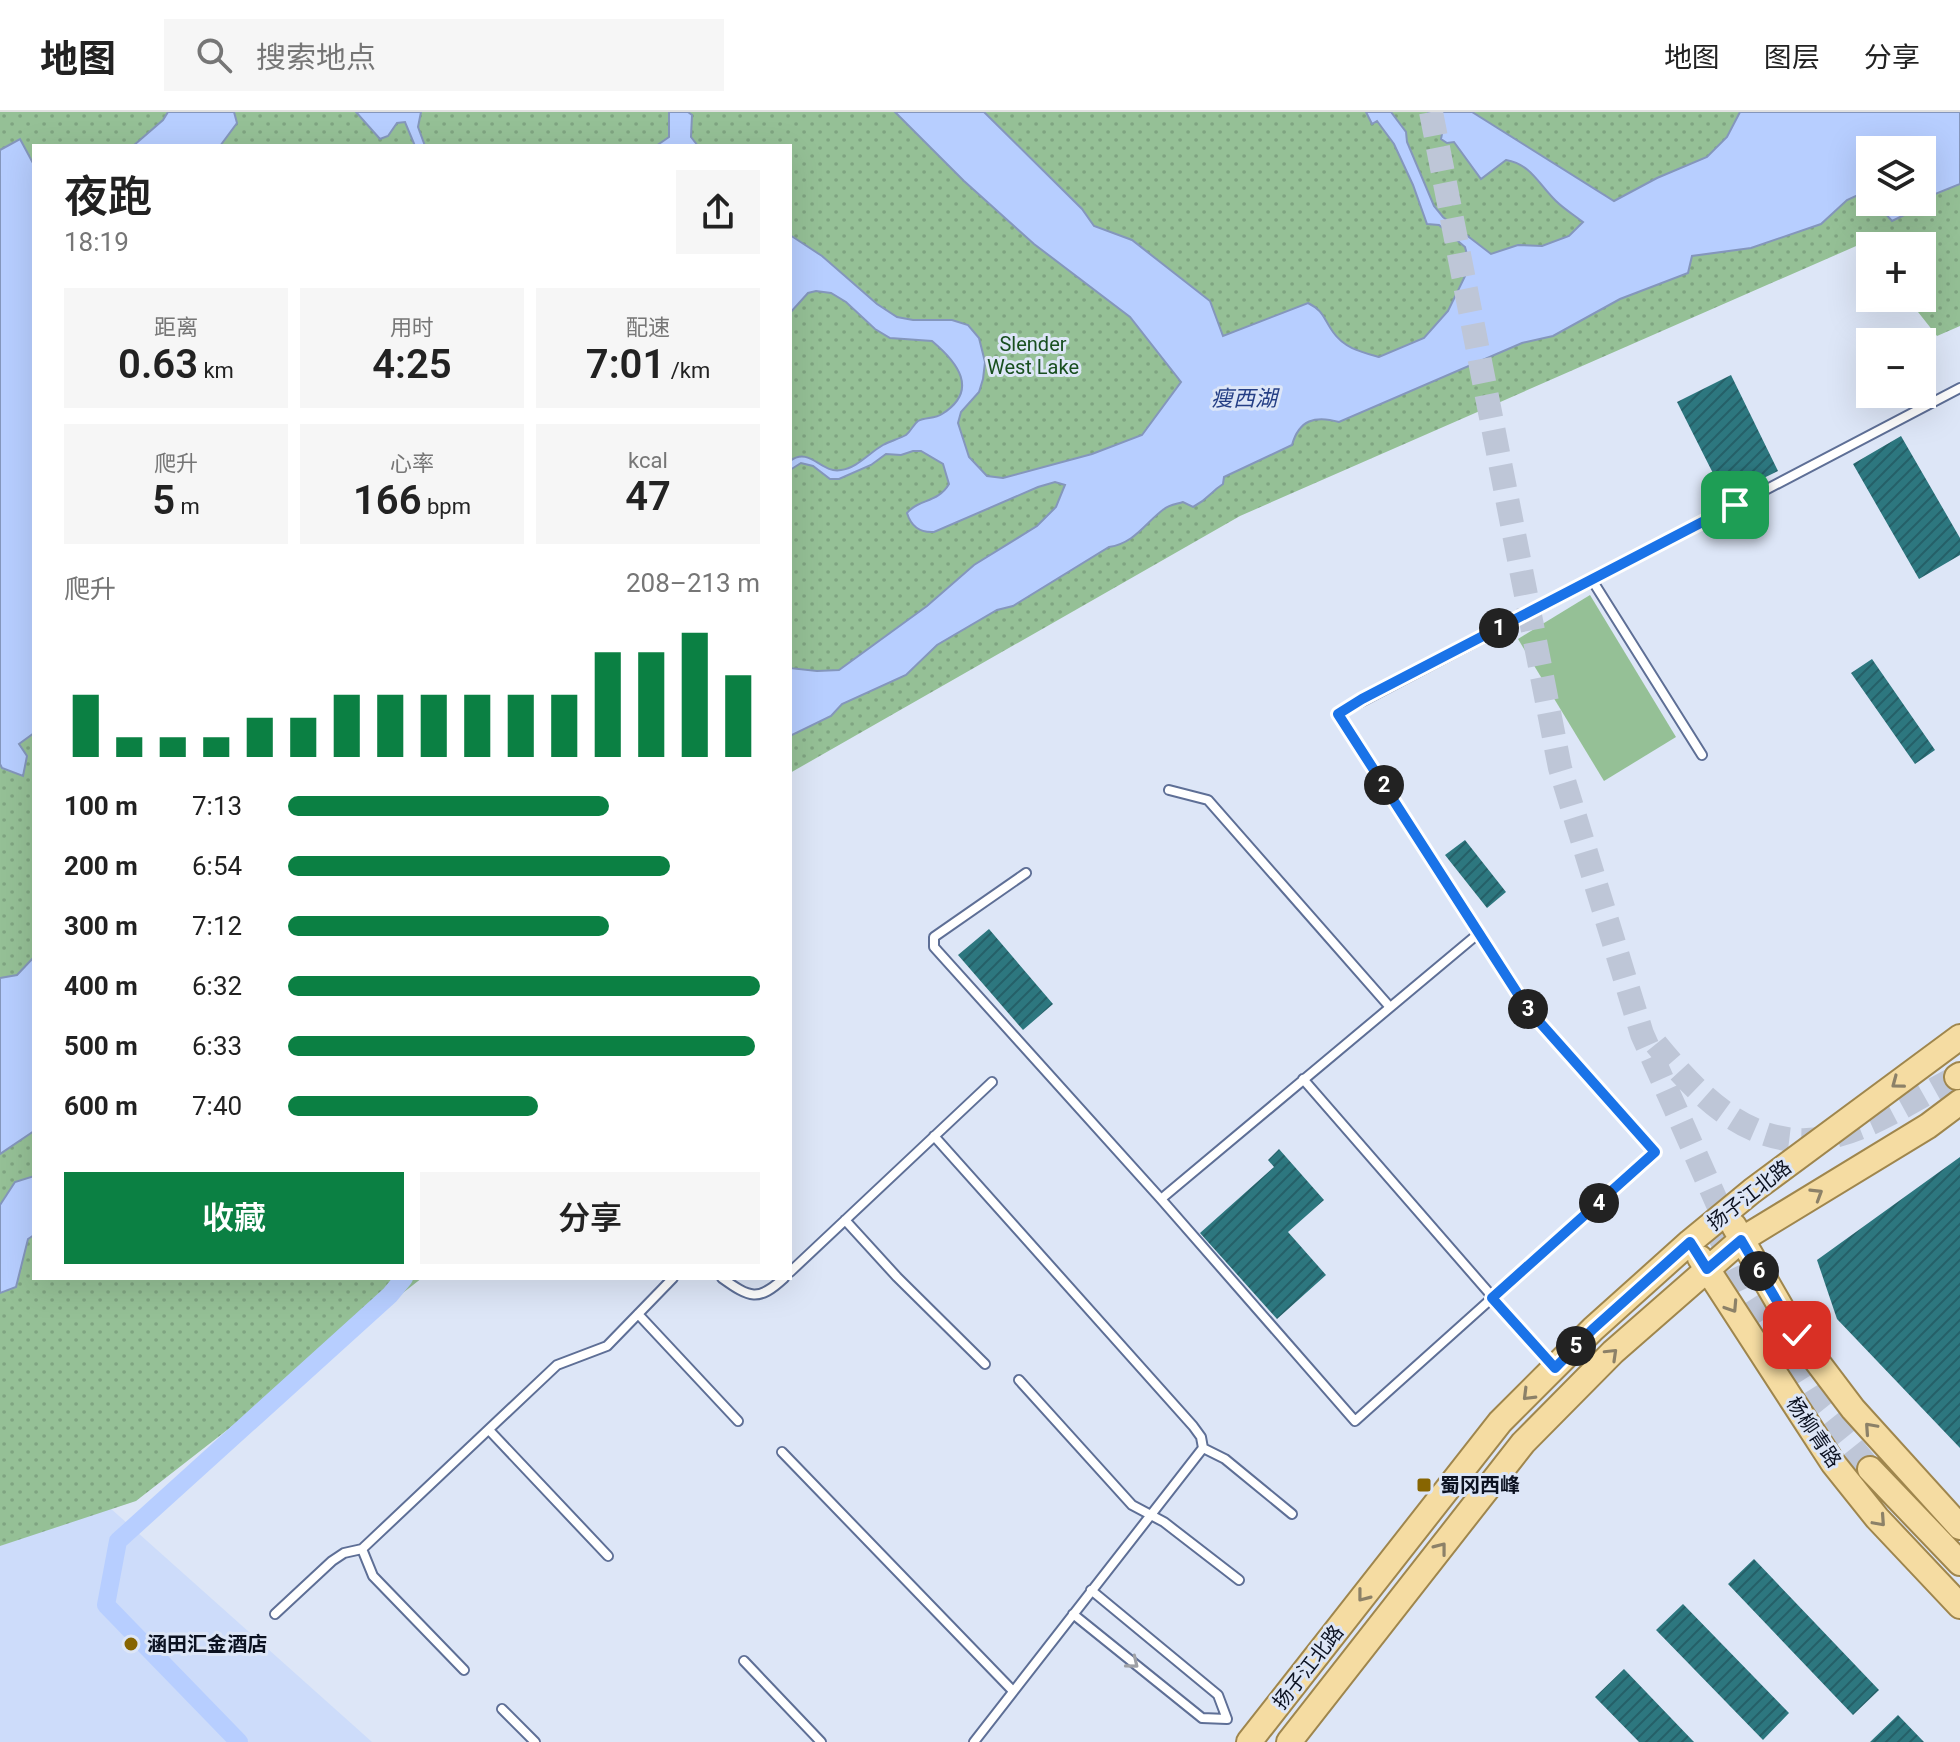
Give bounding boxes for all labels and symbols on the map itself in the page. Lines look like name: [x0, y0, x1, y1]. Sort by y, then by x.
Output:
park label: Slender West Lake: [987, 332, 1079, 379]
water label: 瘦西湖: [1211, 386, 1280, 411]
pin: [1701, 471, 1769, 539]
pin: 1: [1479, 608, 1519, 648]
pin: 2: [1364, 765, 1404, 805]
pin: 3: [1508, 989, 1548, 1029]
one-way arrow: [1891, 1073, 1906, 1087]
street label: 扬子江北路: [1702, 1155, 1796, 1235]
pin: 4: [1579, 1183, 1619, 1223]
one-way arrow: [1808, 1189, 1823, 1204]
pin: 6: [1739, 1251, 1779, 1291]
one-way arrow: [1723, 1299, 1738, 1313]
pin: [1763, 1301, 1831, 1369]
pin: 5: [1556, 1326, 1596, 1366]
one-way arrow: [1603, 1349, 1618, 1363]
one-way arrow: [1522, 1386, 1537, 1400]
street label: 杨柳青路: [1782, 1392, 1846, 1472]
one-way arrow: [1865, 1422, 1879, 1437]
place label: 蜀冈西峰: [1440, 1473, 1520, 1497]
marker: 蜀冈西峰: [1415, 1476, 1433, 1494]
one-way arrow: [1871, 1512, 1885, 1526]
one-way arrow: [1431, 1542, 1445, 1557]
one-way arrow: [1359, 1587, 1373, 1602]
street label: 扬子江北路: [1268, 1620, 1348, 1714]
place label: 涵田汇金酒店: [147, 1632, 267, 1656]
marker: 涵田汇金酒店: [122, 1635, 140, 1653]
one-way arrow: [1124, 1653, 1138, 1668]

